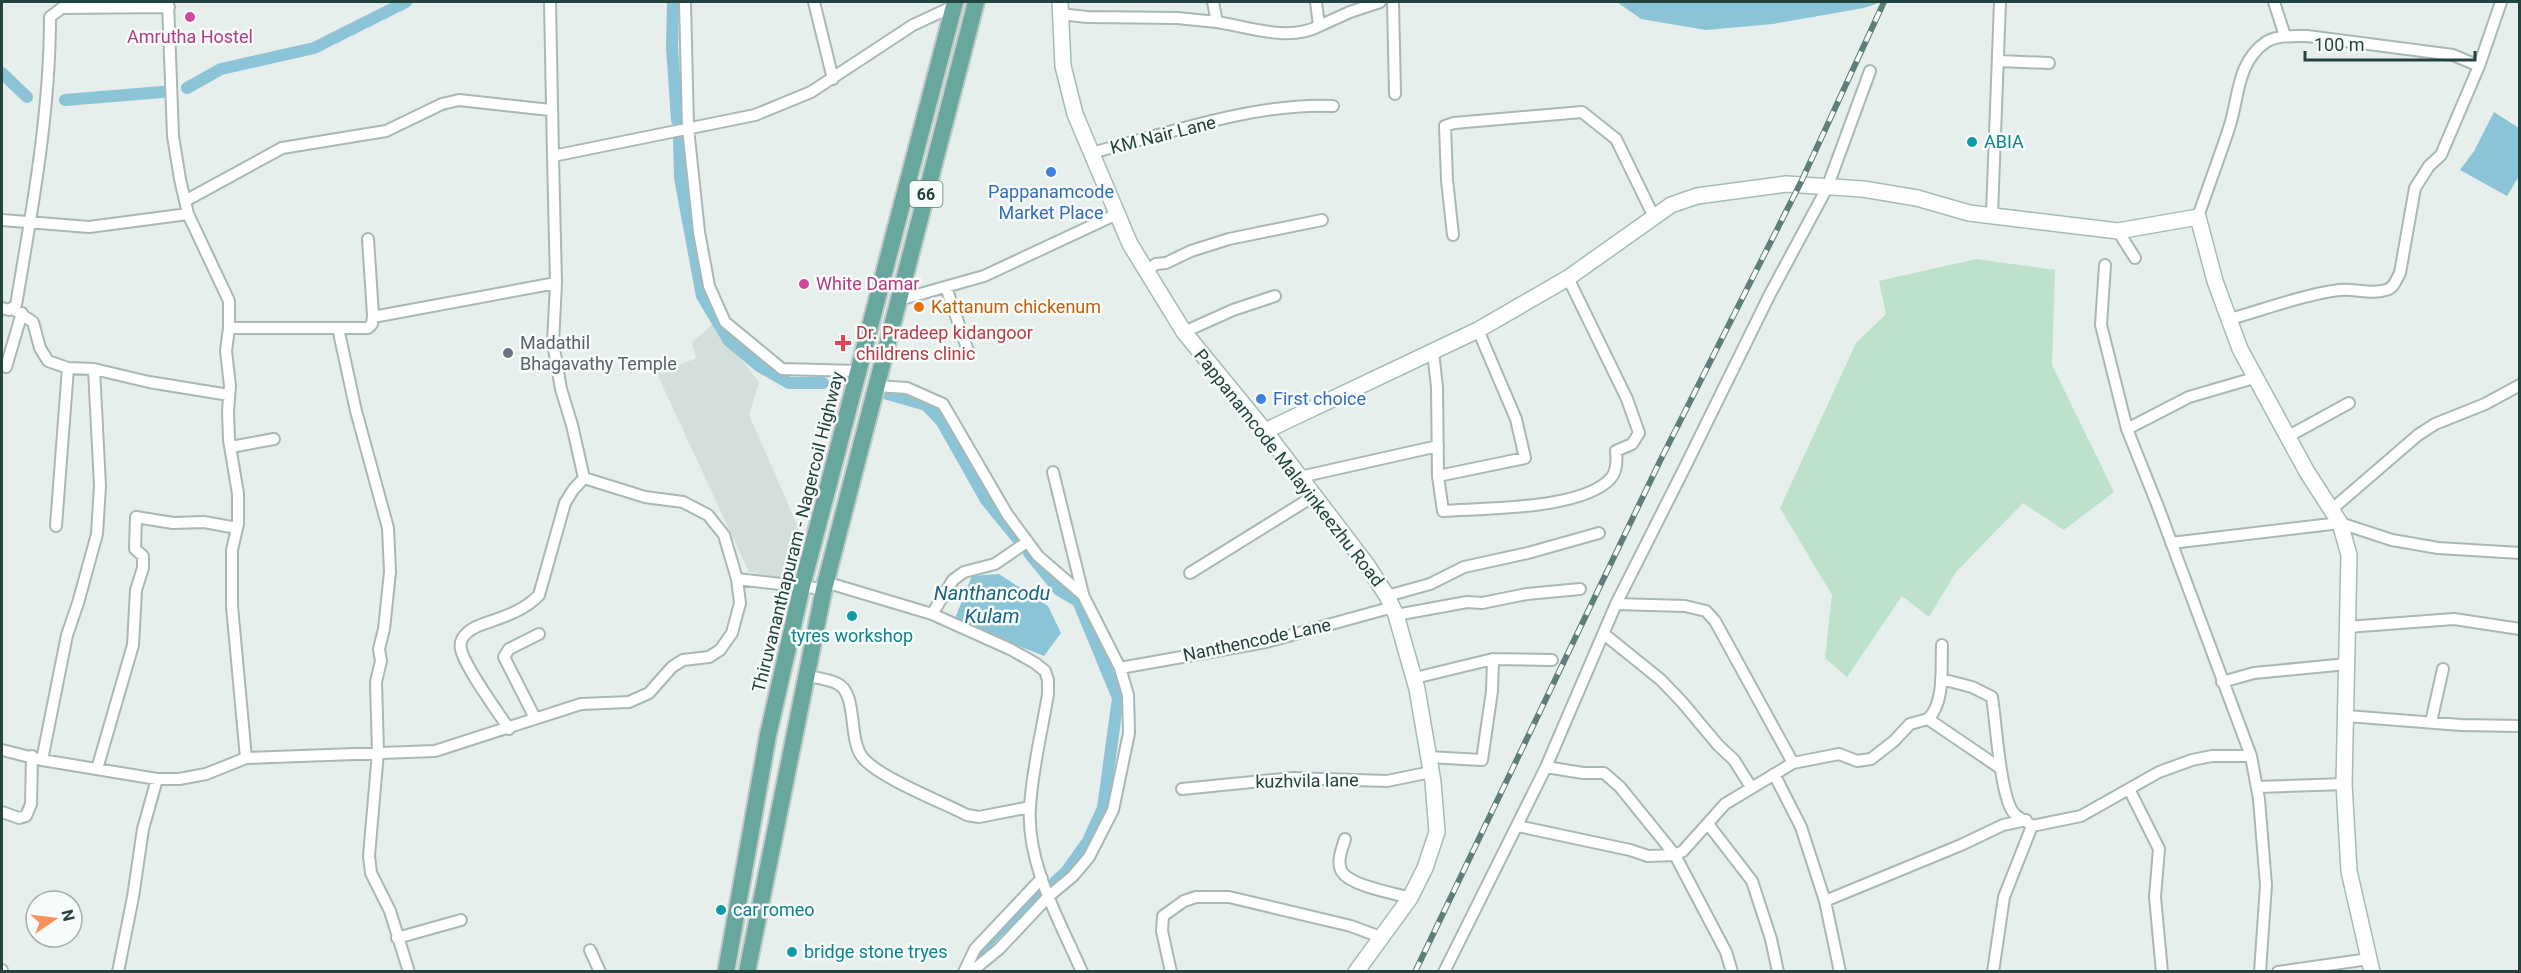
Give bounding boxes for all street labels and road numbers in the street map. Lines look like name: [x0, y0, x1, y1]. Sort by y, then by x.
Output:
street label: KM Nair Lane: [1108, 111, 1218, 158]
road number: 66: [910, 181, 942, 207]
street label: Pappanamcode Malayinkeezhu Road: [1190, 345, 1389, 591]
street label: Thiruvananthapuram - Nagercoil Highway: [747, 369, 848, 695]
street label: Nanthencode Lane: [1181, 614, 1333, 665]
street label: kuzhvila lane: [1255, 769, 1359, 792]

